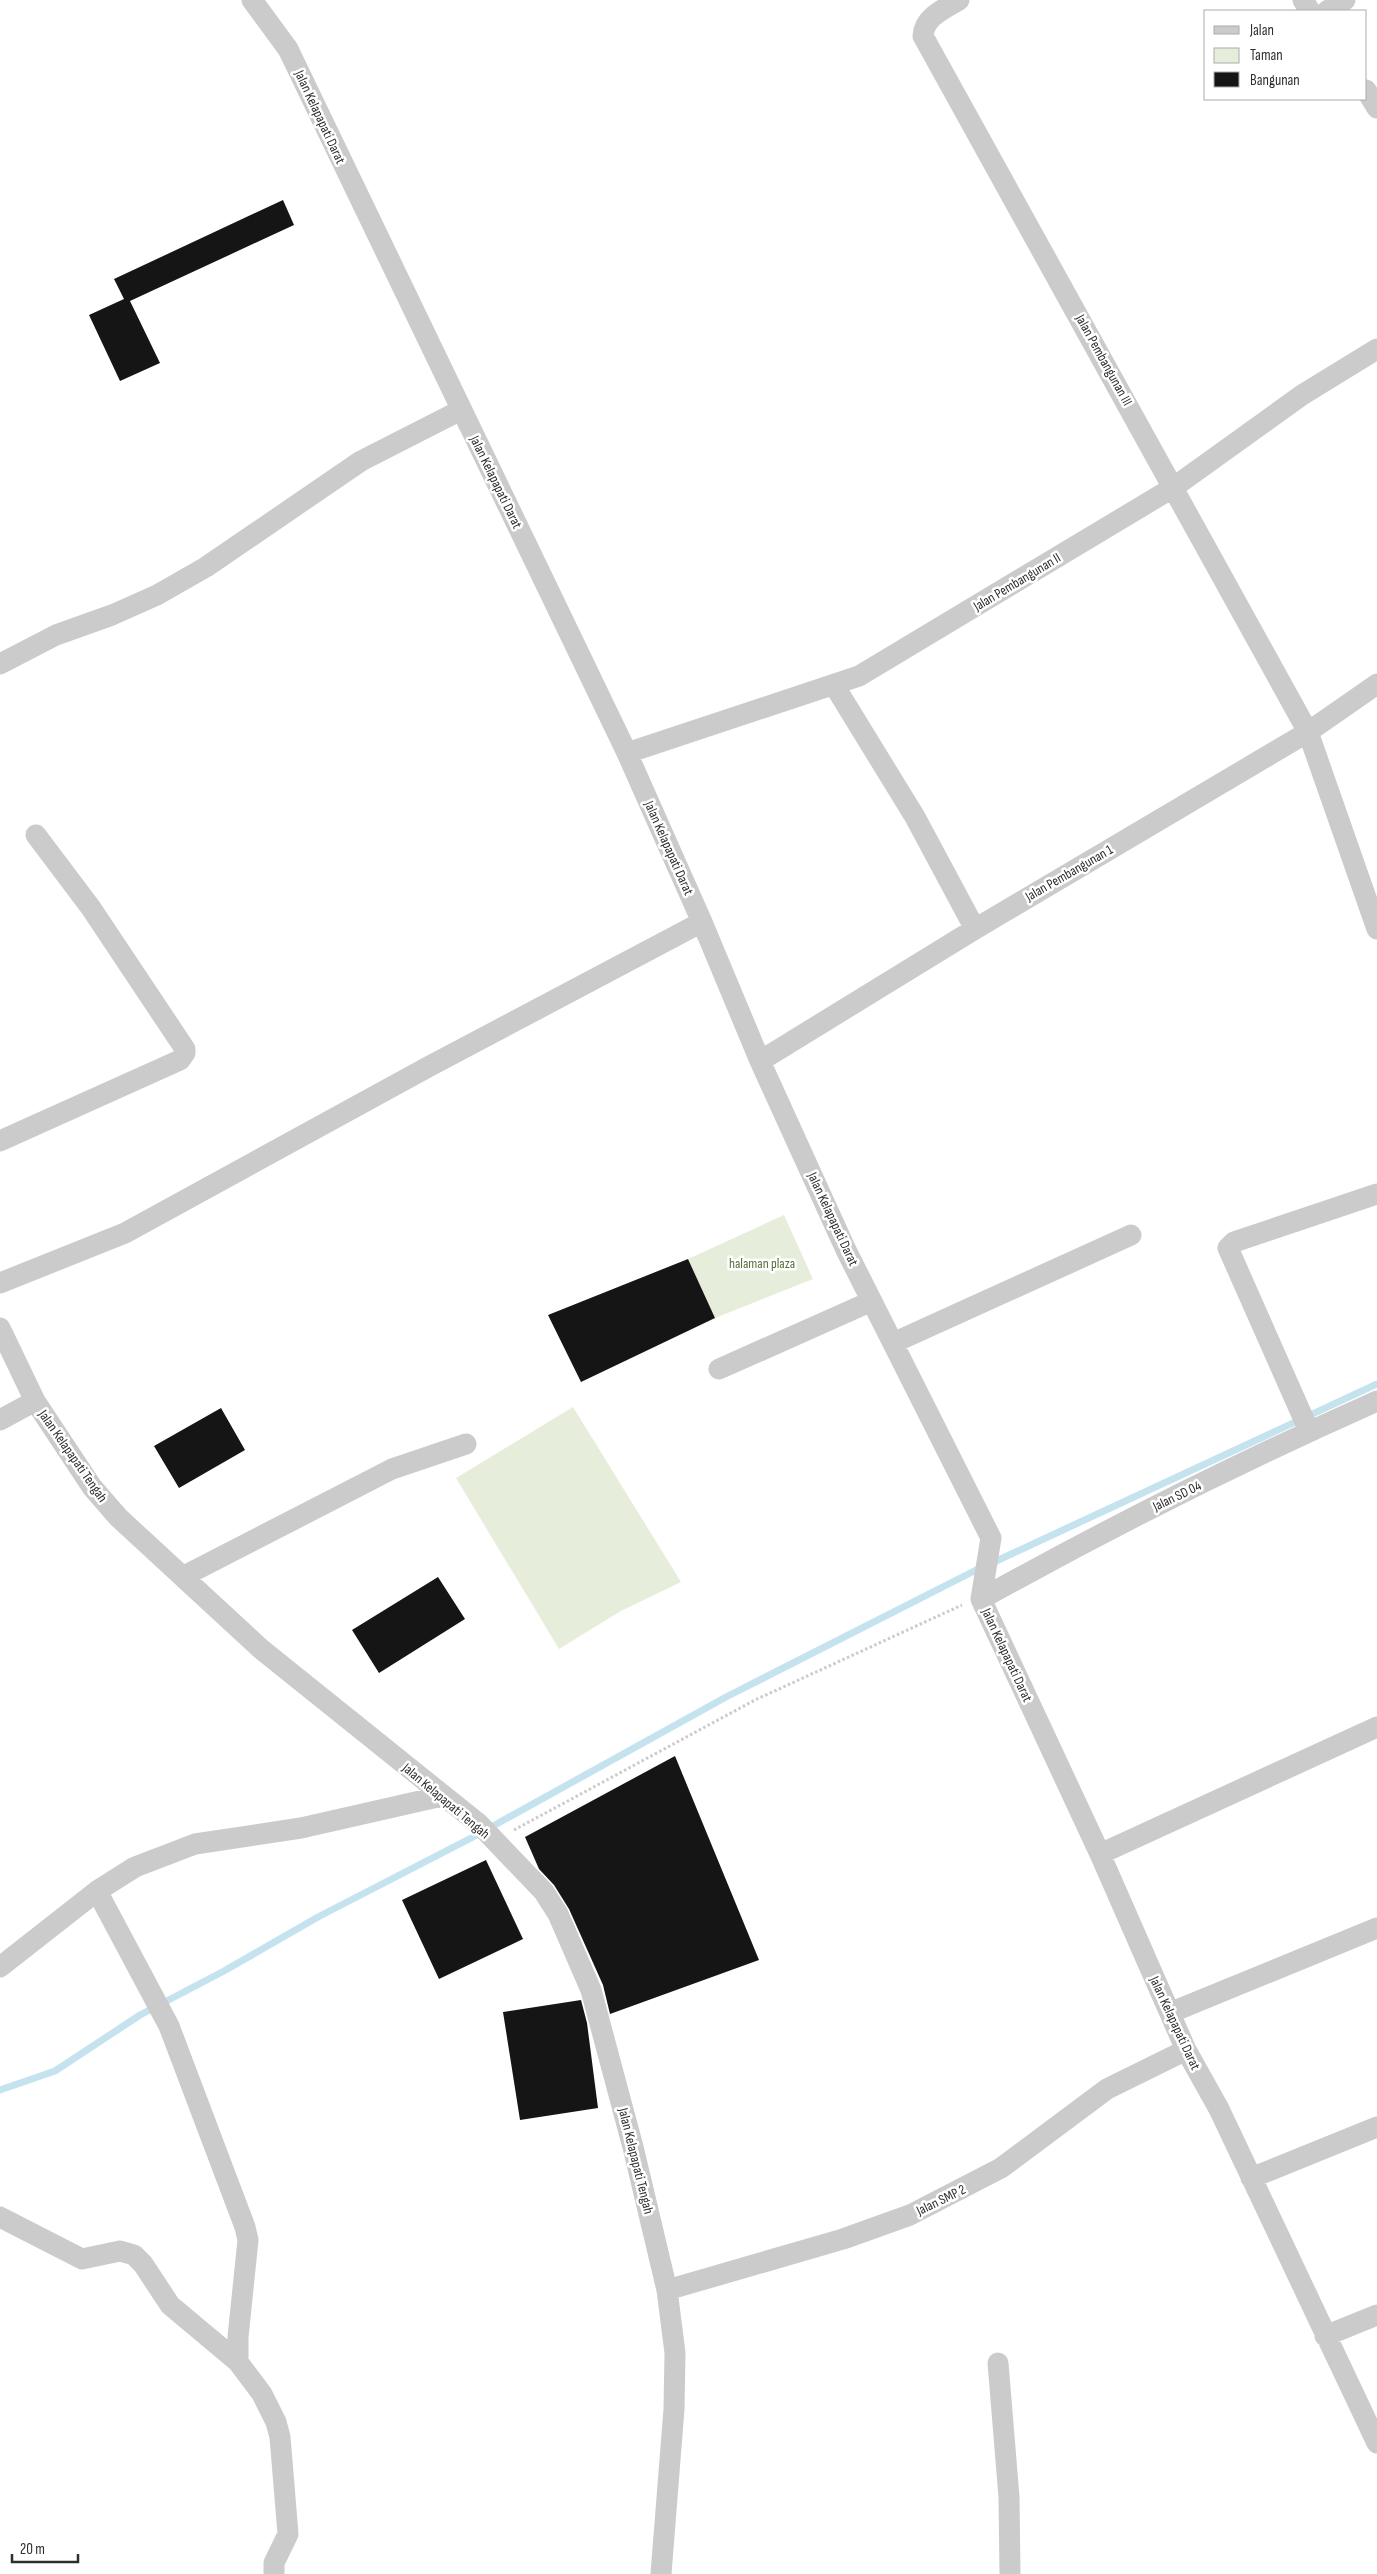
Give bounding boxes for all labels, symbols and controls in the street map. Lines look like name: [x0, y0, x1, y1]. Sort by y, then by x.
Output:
legend: [1204, 10, 1367, 100]
text: Jalan: [1249, 21, 1274, 40]
text: Taman: [1250, 46, 1283, 65]
street label: Jalan Kelapapati Darat: [290, 67, 349, 166]
text: Bangunan: [1250, 71, 1300, 90]
street label: Jalan Pembangunan III: [1071, 311, 1136, 409]
street label: Jalan Kelapapati Darat: [466, 432, 526, 531]
street label: Jalan Pembangunan II: [969, 549, 1064, 615]
street label: Jalan Kelapapati Darat: [640, 797, 697, 898]
street label: Jalan Pembangunan 1: [1021, 841, 1116, 905]
street label: Jalan Kelapapati Darat: [803, 1169, 862, 1268]
park label: halaman plaza: [729, 1255, 795, 1272]
street label: Jalan Kelapapati Tengah: [34, 1406, 111, 1505]
street label: Jalan SD 04: [1149, 1477, 1204, 1515]
street label: Jalan Kelapapati Darat: [977, 1605, 1036, 1704]
street label: Jalan Kelapapati Tengah: [398, 1759, 493, 1842]
street label: Jalan Kelapapati Darat: [1145, 1973, 1204, 2072]
street label: Jalan Kelapapati Tengah: [614, 2105, 657, 2216]
street label: Jalan SMP 2: [913, 2181, 969, 2220]
scale bar: [12, 2532, 79, 2564]
text: 20 m: [20, 2540, 45, 2559]

